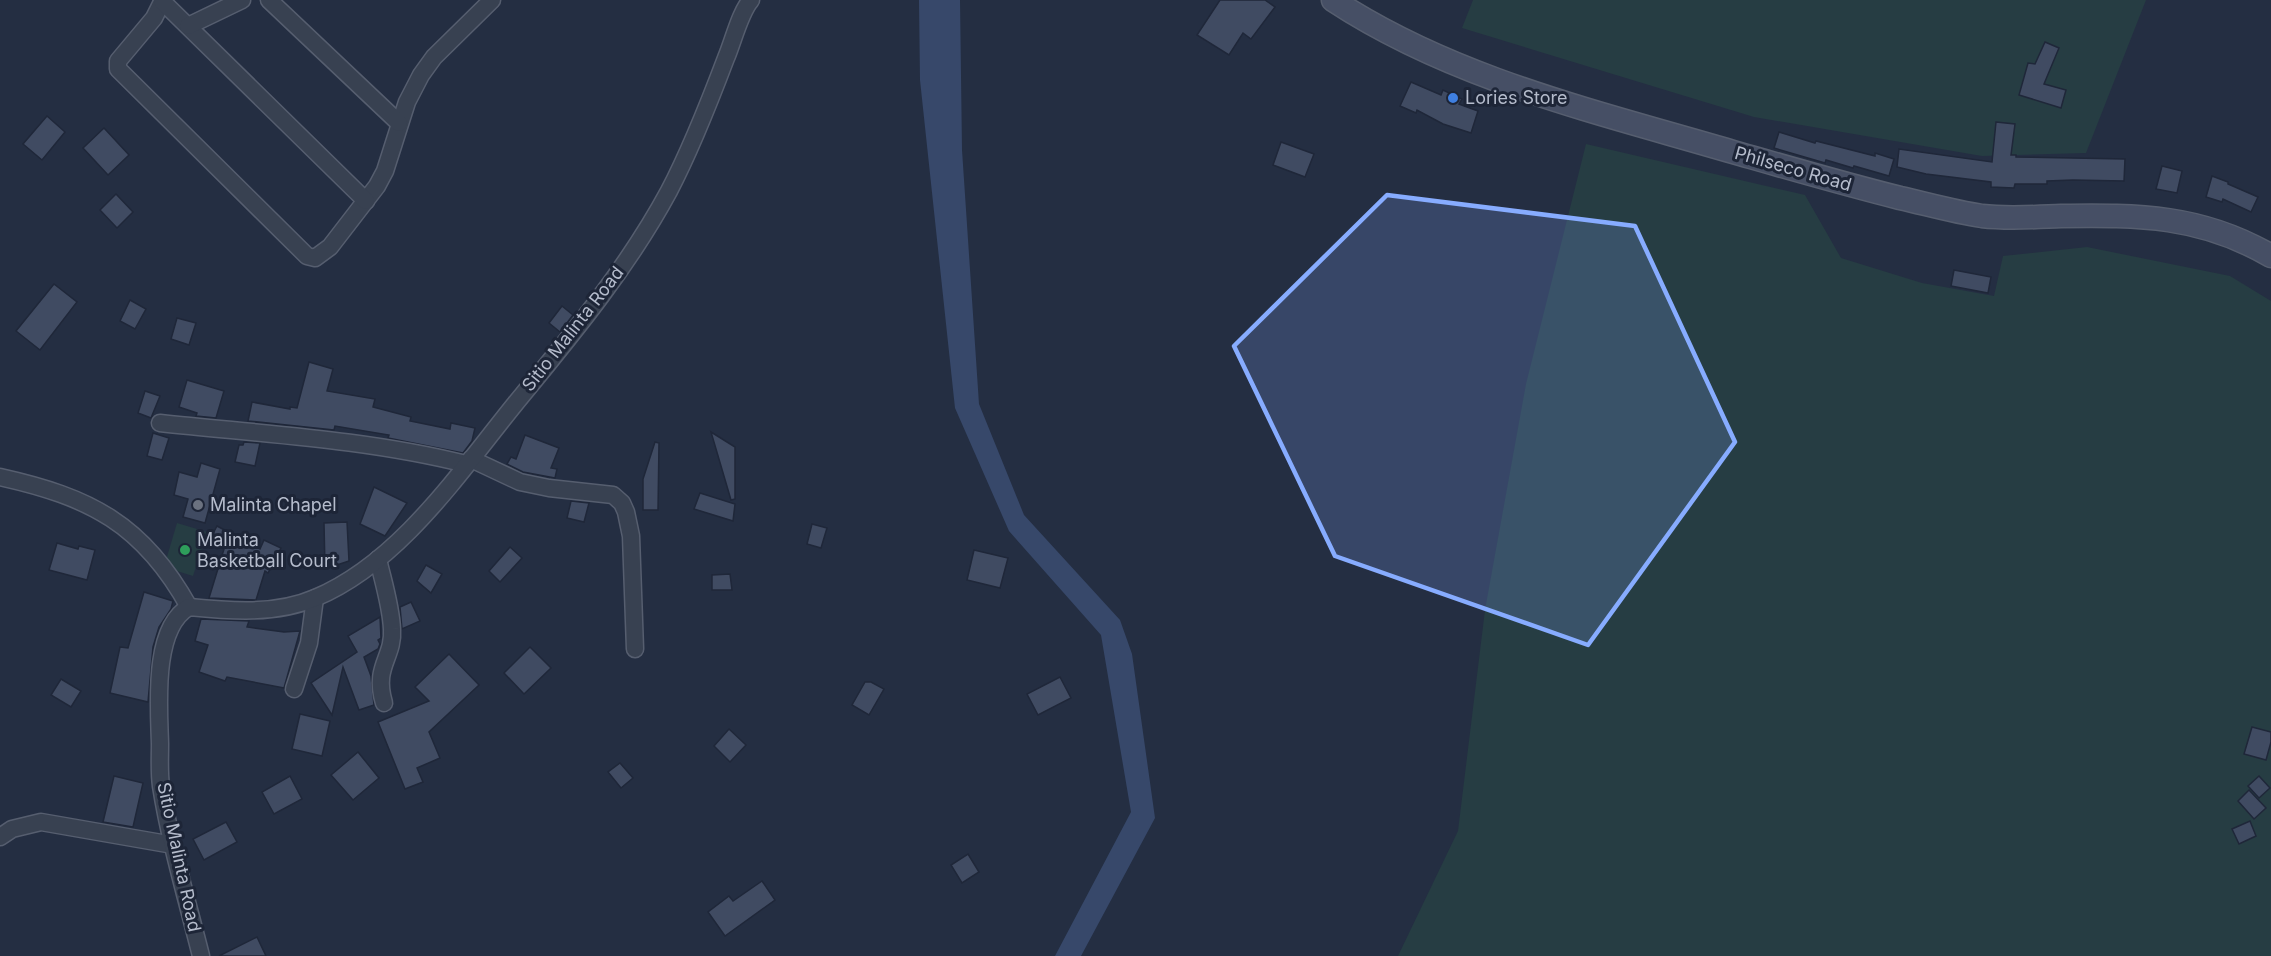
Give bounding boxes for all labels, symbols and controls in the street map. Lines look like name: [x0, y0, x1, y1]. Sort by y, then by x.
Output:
place label: Lories Store: [1465, 87, 1567, 108]
marker: Lories Store: [1446, 91, 1460, 105]
street label: Philseco Road: [1732, 142, 1854, 195]
street label: Sitio Malinta Road: [517, 262, 628, 395]
place label: Malinta Chapel: [210, 494, 337, 515]
marker: Malinta Chapel: [191, 498, 205, 512]
place label: Malinta Basketball Court: [197, 529, 337, 571]
marker: Malinta Basketball Court: [178, 543, 192, 557]
street label: Sitio Malinta Road: [153, 780, 206, 934]

